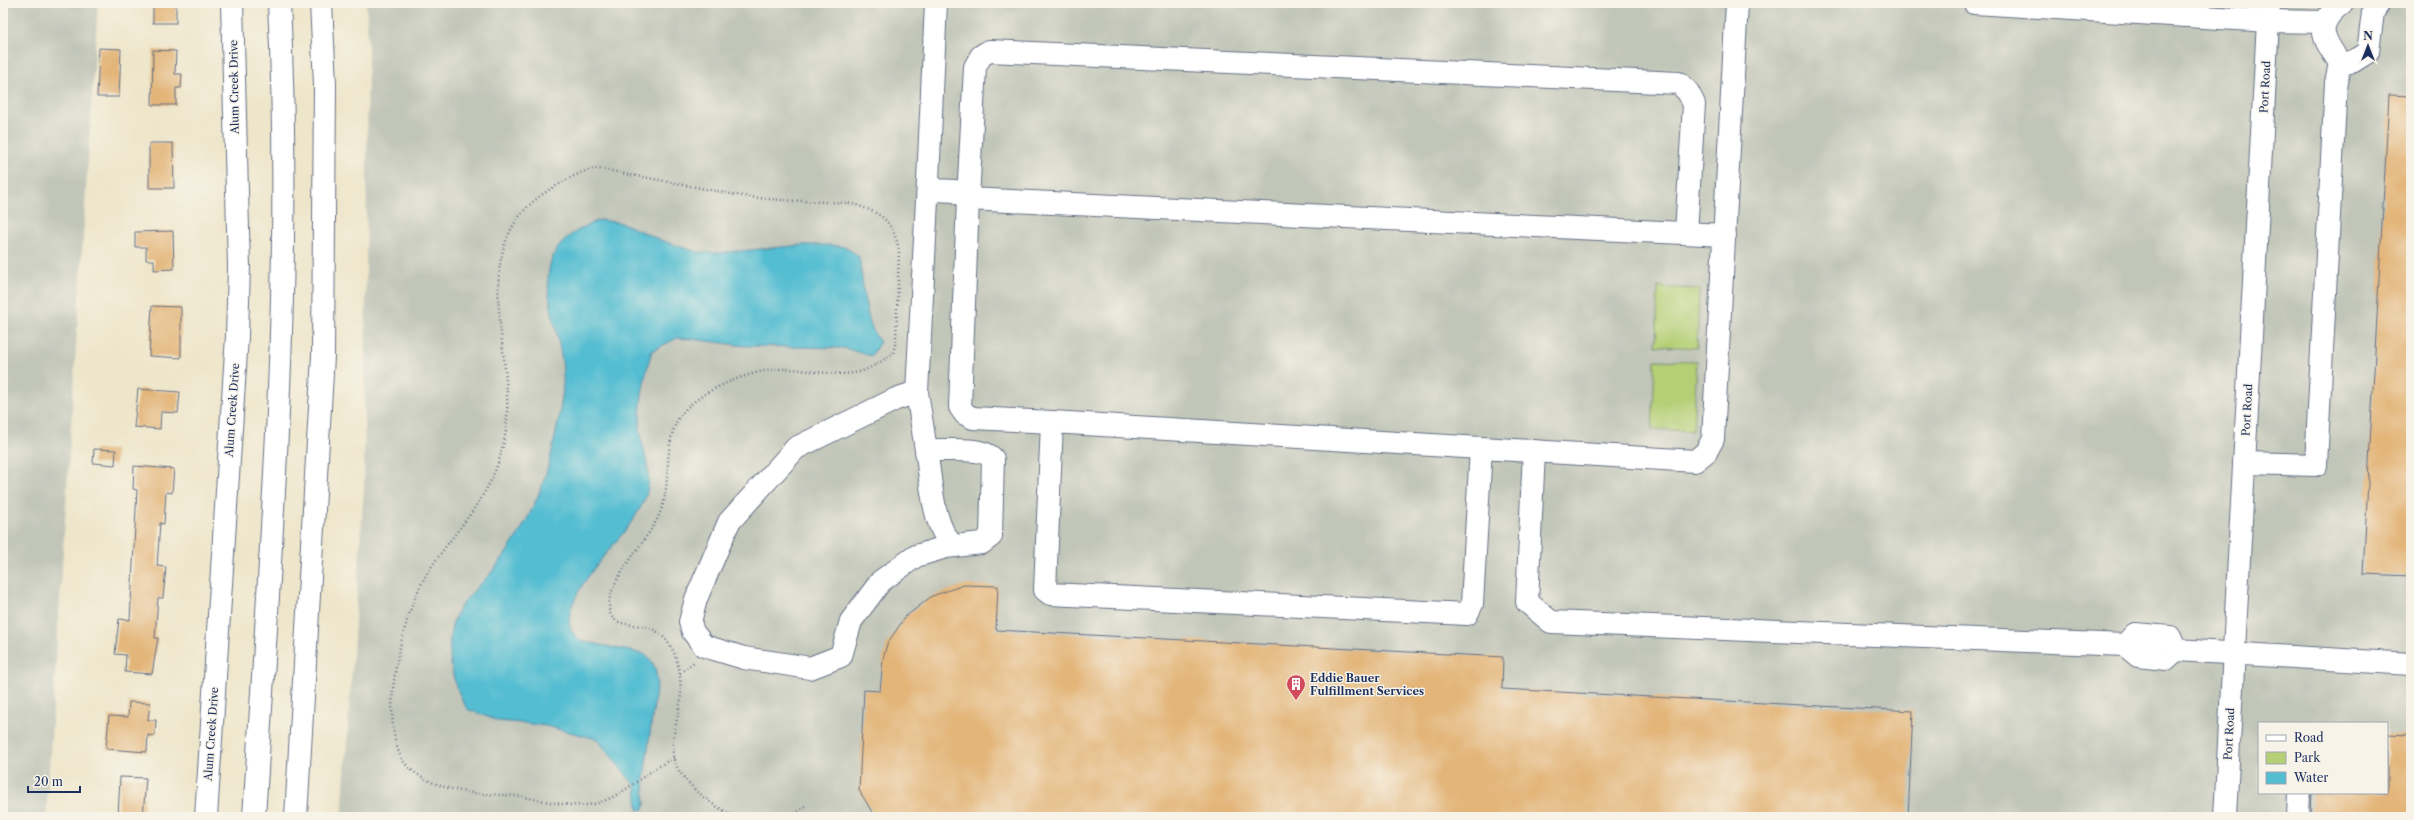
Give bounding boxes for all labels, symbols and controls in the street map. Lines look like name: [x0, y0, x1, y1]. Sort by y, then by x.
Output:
north arrow: [2348, 26, 2388, 66]
text: N: [2363, 29, 2373, 43]
street label: Alum Creek Drive: [226, 40, 242, 135]
street label: Port Road: [2257, 60, 2273, 114]
street label: Alum Creek Drive: [222, 362, 242, 459]
street label: Port Road: [2239, 383, 2255, 437]
place label: Eddie Bauer Fulfillment Services: [1310, 671, 1424, 698]
building icon: Eddie Bauer Fulfillment Services: [1285, 673, 1307, 701]
street label: Alum Creek Drive: [201, 686, 221, 783]
street label: Port Road: [2221, 707, 2237, 761]
legend: [2258, 722, 2388, 794]
text: Road: [2294, 730, 2324, 745]
text: Park: [2294, 750, 2321, 765]
scale bar: [28, 768, 80, 794]
text: Water: [2293, 770, 2328, 785]
text: 20 m: [34, 774, 63, 789]

